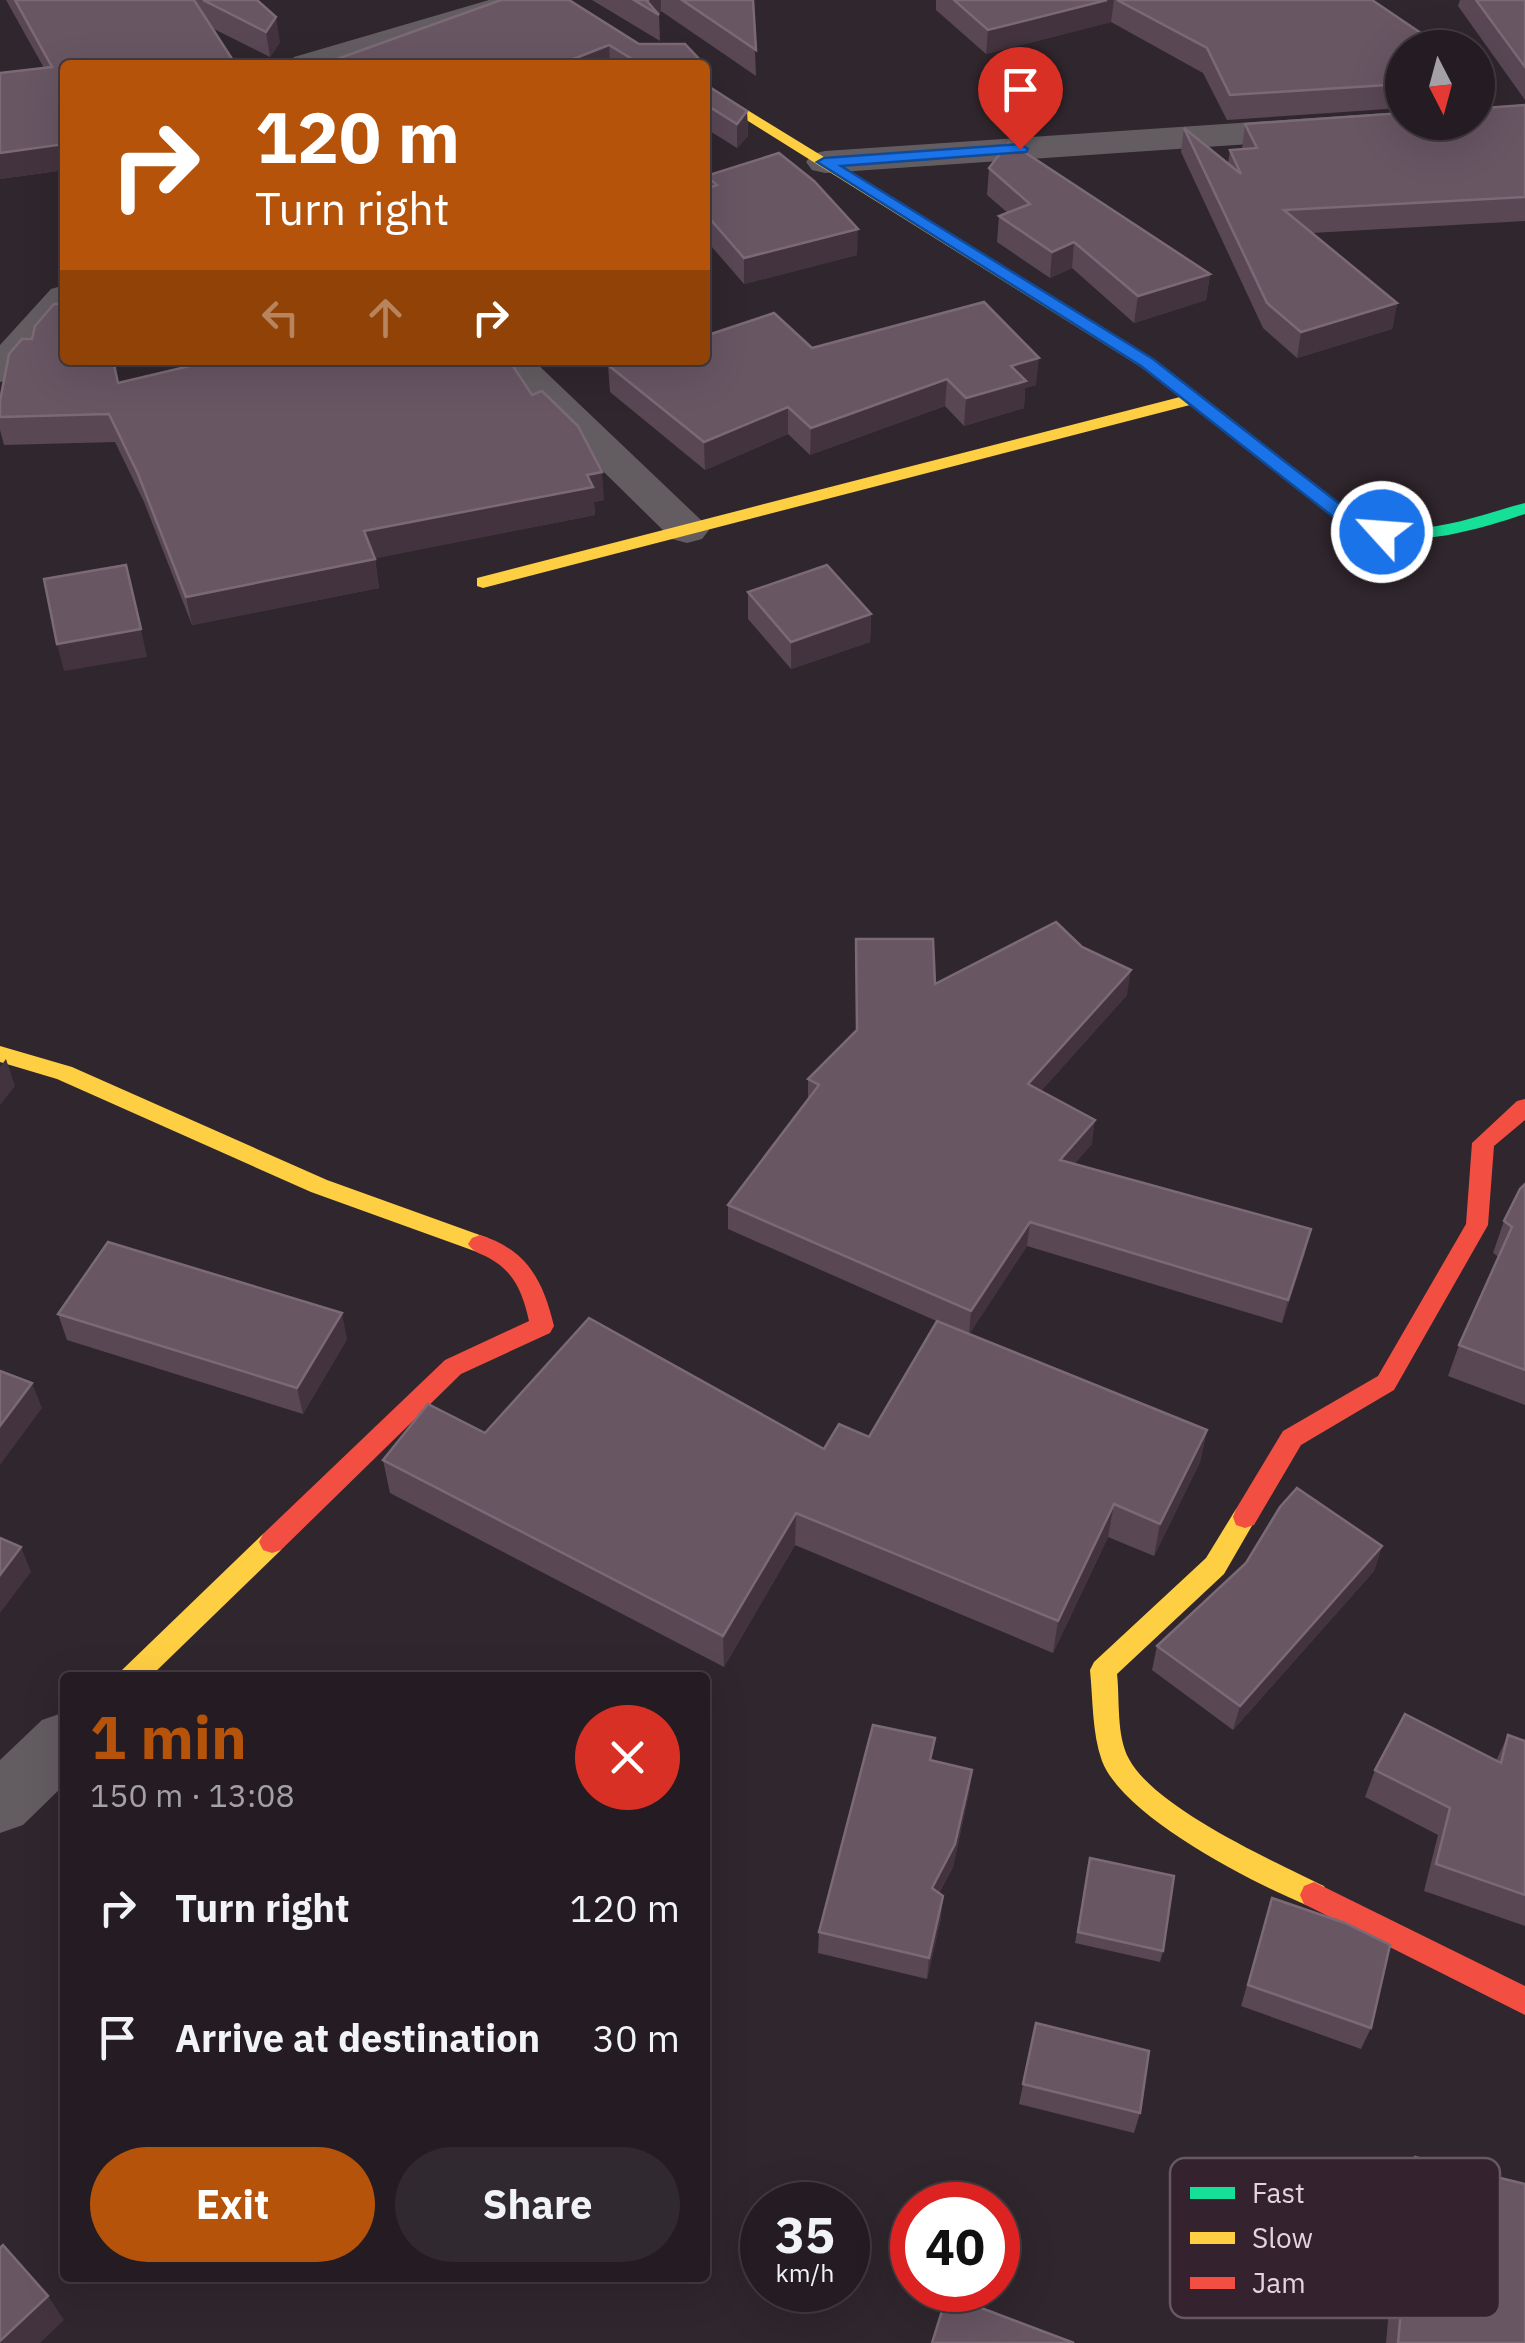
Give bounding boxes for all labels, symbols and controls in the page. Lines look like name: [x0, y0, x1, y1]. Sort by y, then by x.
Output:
north arrow: [1385, 30, 1495, 140]
map controls: [1385, 30, 1495, 140]
pin: [978, 47, 1063, 150]
icon: arrive: [993, 62, 1048, 117]
text: 120 m: [255, 91, 460, 182]
icon: right: [90, 100, 220, 230]
text: Turn right: [255, 179, 450, 237]
icon: left: [253, 290, 308, 345]
icon: ahead: [358, 290, 413, 345]
icon: right: [463, 290, 518, 345]
position arrow: [1330, 480, 1434, 584]
text: 1 min: [90, 1697, 247, 1776]
button: close: [575, 1705, 680, 1810]
text: 150 m · 13:08: [90, 1774, 295, 1816]
icon: right: [90, 1880, 145, 1935]
text: Turn right: [175, 1883, 350, 1932]
text: 120 m: [569, 1883, 680, 1932]
icon: arrive: [90, 2010, 145, 2065]
text: Arrive at destination: [175, 2013, 540, 2062]
text: 30 m: [592, 2013, 680, 2062]
button: Exit: [90, 2147, 375, 2262]
button: Share: [395, 2147, 680, 2262]
legend: [1170, 2158, 1500, 2318]
text: Fast: [1252, 2174, 1305, 2211]
speed limit sign: 40: [890, 2182, 1020, 2312]
text: 35: [775, 2202, 835, 2267]
text: Slow: [1252, 2219, 1313, 2256]
text: km/h: [776, 2256, 834, 2289]
text: Jam: [1252, 2264, 1306, 2301]

